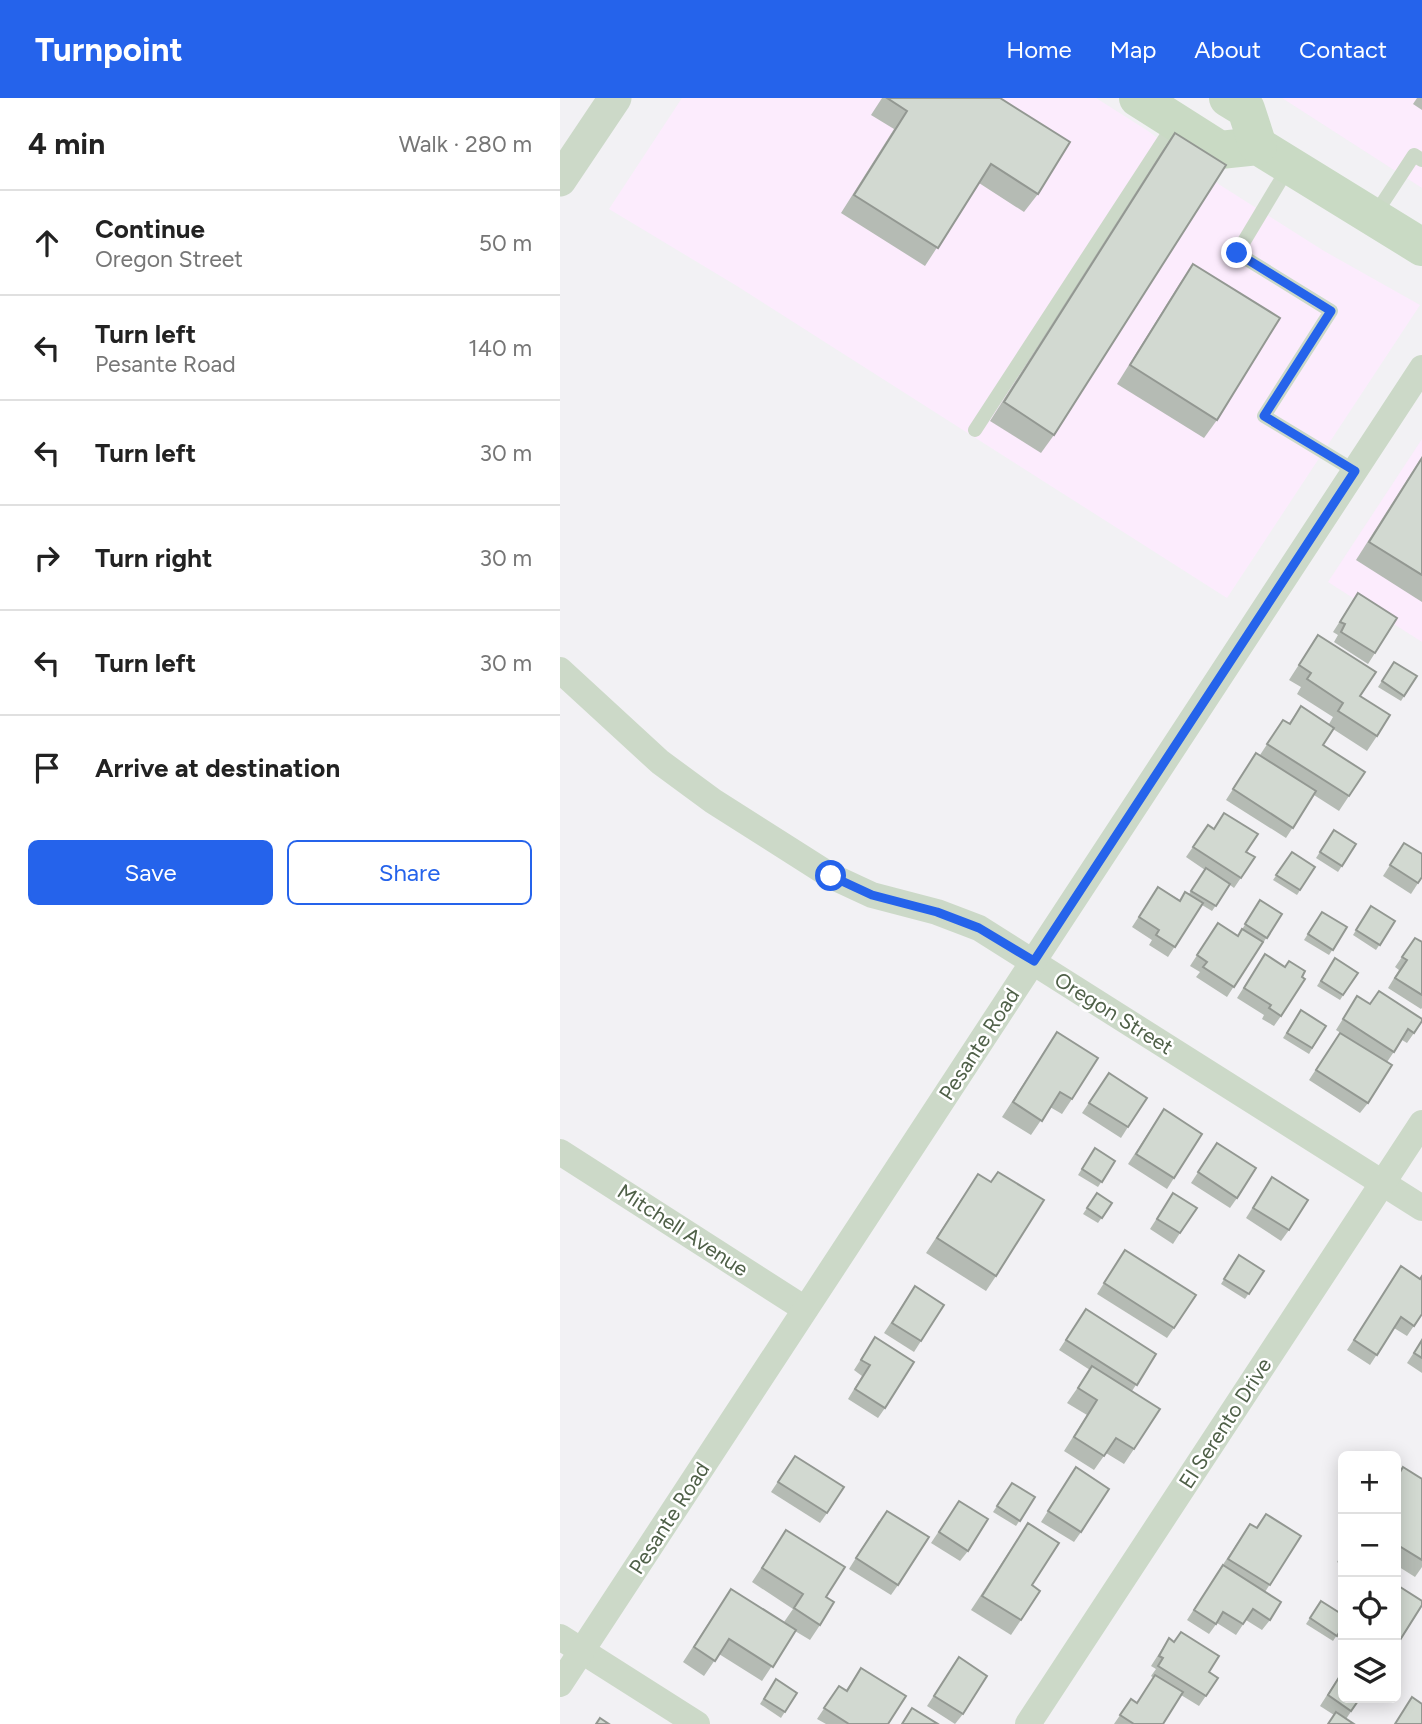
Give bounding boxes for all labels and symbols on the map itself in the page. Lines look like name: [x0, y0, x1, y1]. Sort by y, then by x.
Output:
route end: [1221, 237, 1252, 268]
route start: [815, 860, 846, 891]
street label: Oregon Street: [1050, 967, 1178, 1059]
street label: Pesante Road: [934, 983, 1024, 1105]
street label: Mitchell Avenue: [613, 1179, 753, 1281]
street label: El Serento Drive: [1173, 1353, 1277, 1493]
street label: Pesante Road: [624, 1457, 714, 1579]

